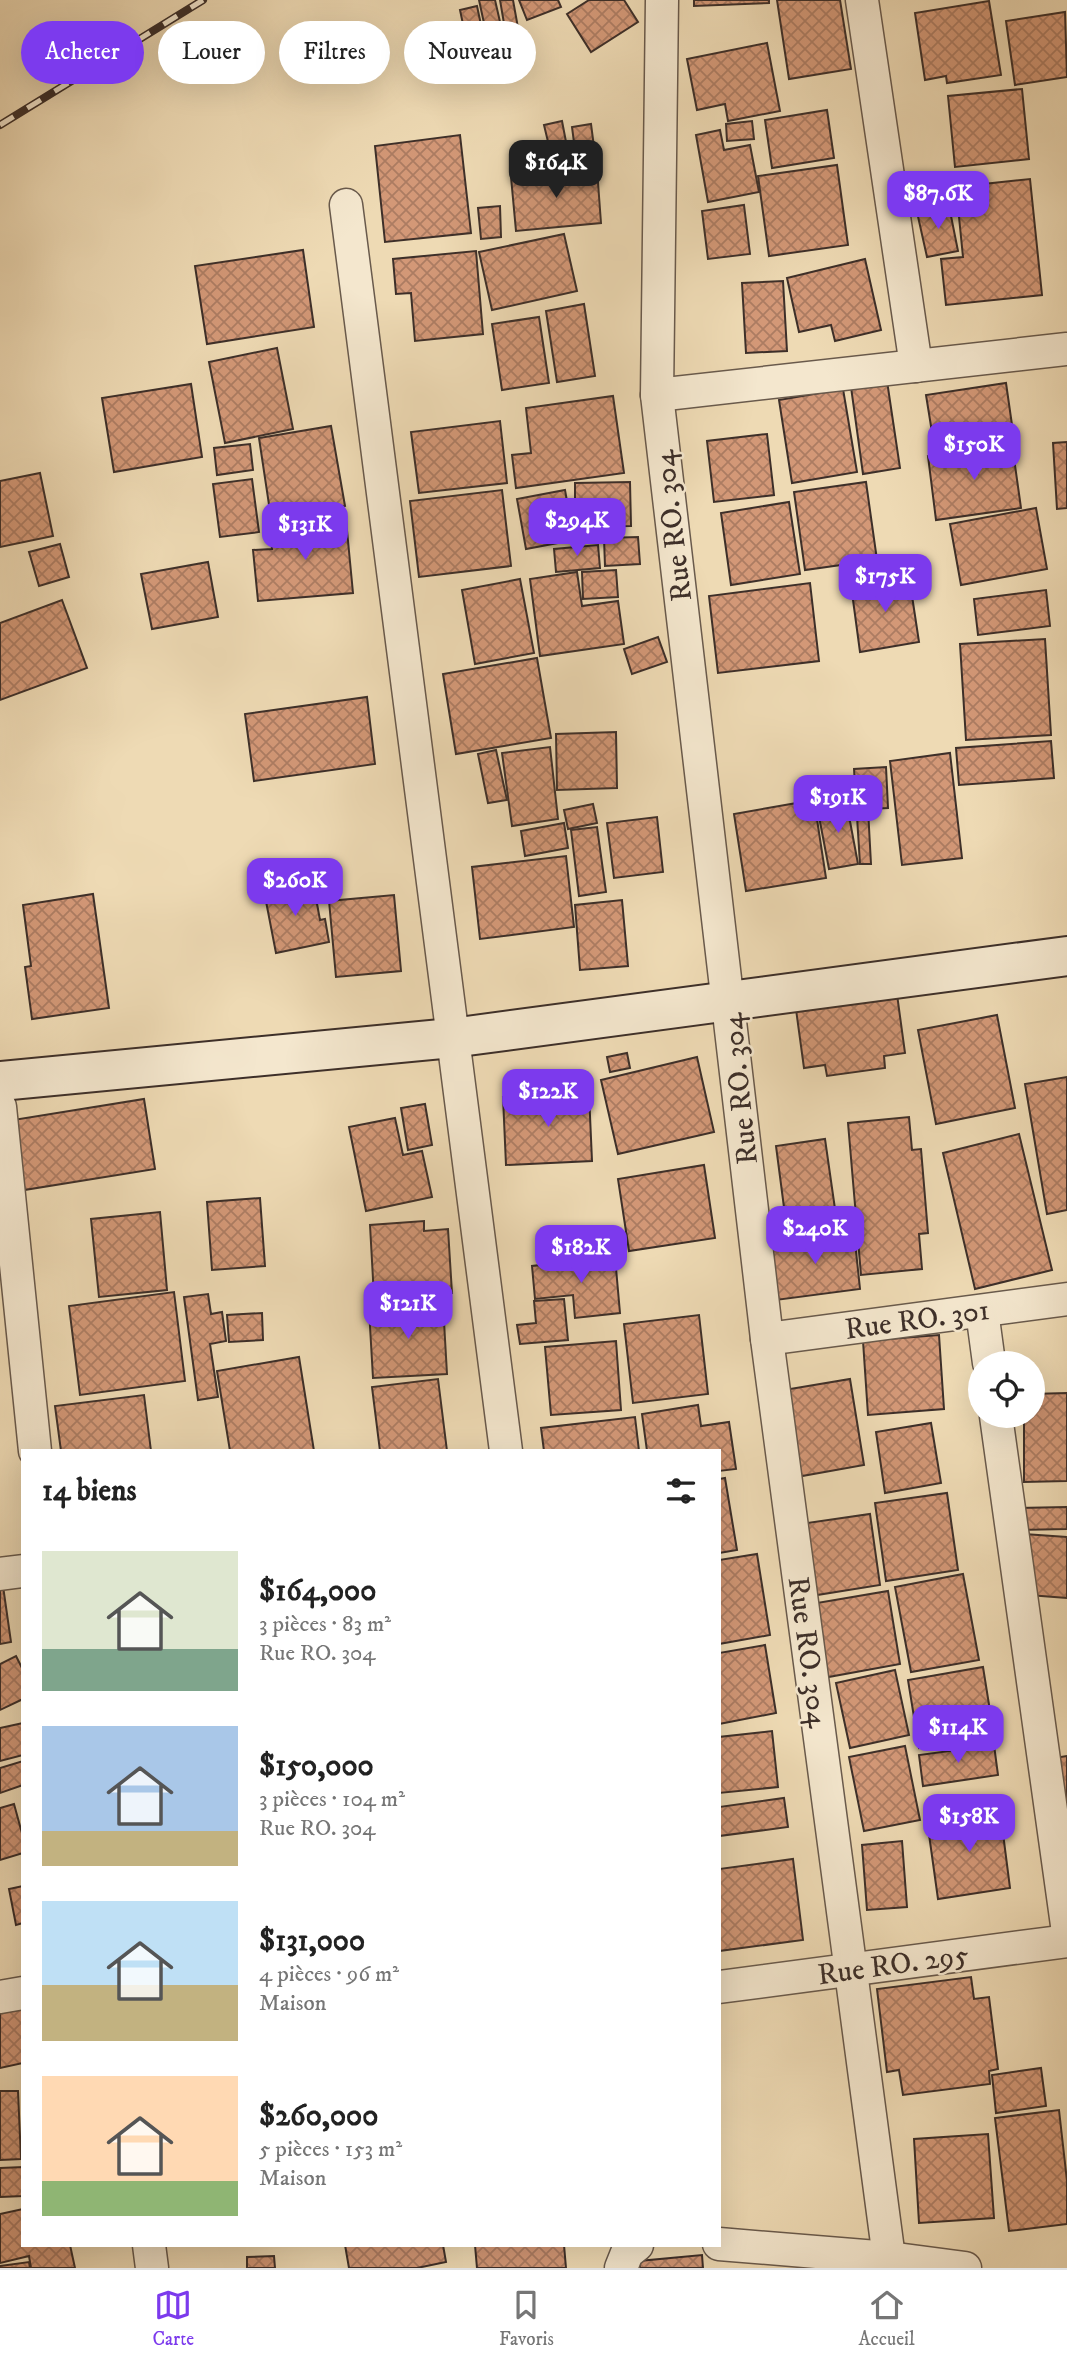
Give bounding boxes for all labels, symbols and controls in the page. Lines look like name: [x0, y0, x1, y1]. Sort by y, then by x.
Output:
chip: Acheter: [21, 21, 144, 84]
chip: Louer: [158, 21, 265, 84]
chip: Filtres: [279, 21, 390, 84]
chip: Nouveau: [404, 21, 536, 84]
pin: $164K: [507, 140, 605, 200]
text: $164K: [525, 148, 587, 177]
pin: $87.6K: [881, 172, 995, 231]
text: $87.6K: [903, 179, 973, 208]
pin: $150K: [925, 422, 1023, 482]
text: $150K: [944, 430, 1004, 459]
street label: Rue RO. 304: [646, 447, 701, 604]
pin: $294K: [528, 498, 626, 558]
pin: $131K: [256, 503, 354, 562]
text: $294K: [545, 506, 609, 535]
text: $131K: [278, 510, 332, 539]
pin: $175K: [836, 554, 934, 614]
text: $175K: [855, 562, 915, 591]
pin: $191K: [789, 776, 887, 835]
text: $191K: [810, 783, 866, 812]
pin: $260K: [246, 858, 344, 918]
text: $260K: [263, 866, 327, 895]
street label: Rue RO. 304: [714, 1011, 767, 1166]
pin: $122K: [499, 1070, 597, 1129]
text: $122K: [518, 1077, 578, 1106]
pin: $240K: [766, 1206, 864, 1266]
text: $240K: [782, 1214, 848, 1243]
pin: $182K: [532, 1226, 630, 1285]
text: $182K: [551, 1233, 611, 1262]
pin: $121K: [359, 1282, 457, 1341]
text: $121K: [380, 1289, 436, 1318]
street label: Rue RO. 301: [842, 1292, 992, 1349]
map controls: [968, 1351, 1045, 1428]
button: locate: [968, 1351, 1045, 1428]
icon: filters: [662, 1472, 700, 1510]
text: 14 biens: [42, 1473, 137, 1510]
text: $164,000: [259, 1573, 376, 1610]
street label: Rue RO. 304: [779, 1574, 837, 1731]
icon: home: [98, 1579, 182, 1663]
text: 3 pièces · 83 m²: [259, 1610, 391, 1639]
text: Rue RO. 304: [259, 1639, 376, 1668]
pin: $114K: [909, 1706, 1007, 1765]
text: $114K: [929, 1713, 987, 1742]
text: $150,000: [259, 1748, 374, 1785]
icon: home: [98, 1754, 182, 1838]
text: 3 pièces · 104 m²: [259, 1785, 405, 1814]
pin: $158K: [920, 1794, 1018, 1854]
text: $158K: [939, 1802, 999, 1831]
text: Rue RO. 304: [259, 1814, 376, 1843]
text: $131,000: [259, 1923, 365, 1960]
icon: home: [98, 1929, 182, 2013]
street label: Rue RO. 295: [815, 1937, 971, 1994]
text: 4 pièces · 96 m²: [259, 1960, 399, 1989]
text: Maison: [259, 1989, 327, 2018]
text: $260,000: [259, 2098, 378, 2135]
icon: home: [98, 2104, 182, 2188]
text: 5 pièces · 153 m²: [259, 2135, 402, 2164]
text: Maison: [259, 2164, 327, 2193]
tab: Carte: [152, 2286, 194, 2351]
tab: Favoris: [499, 2286, 554, 2351]
tab: Accueil: [859, 2286, 915, 2351]

